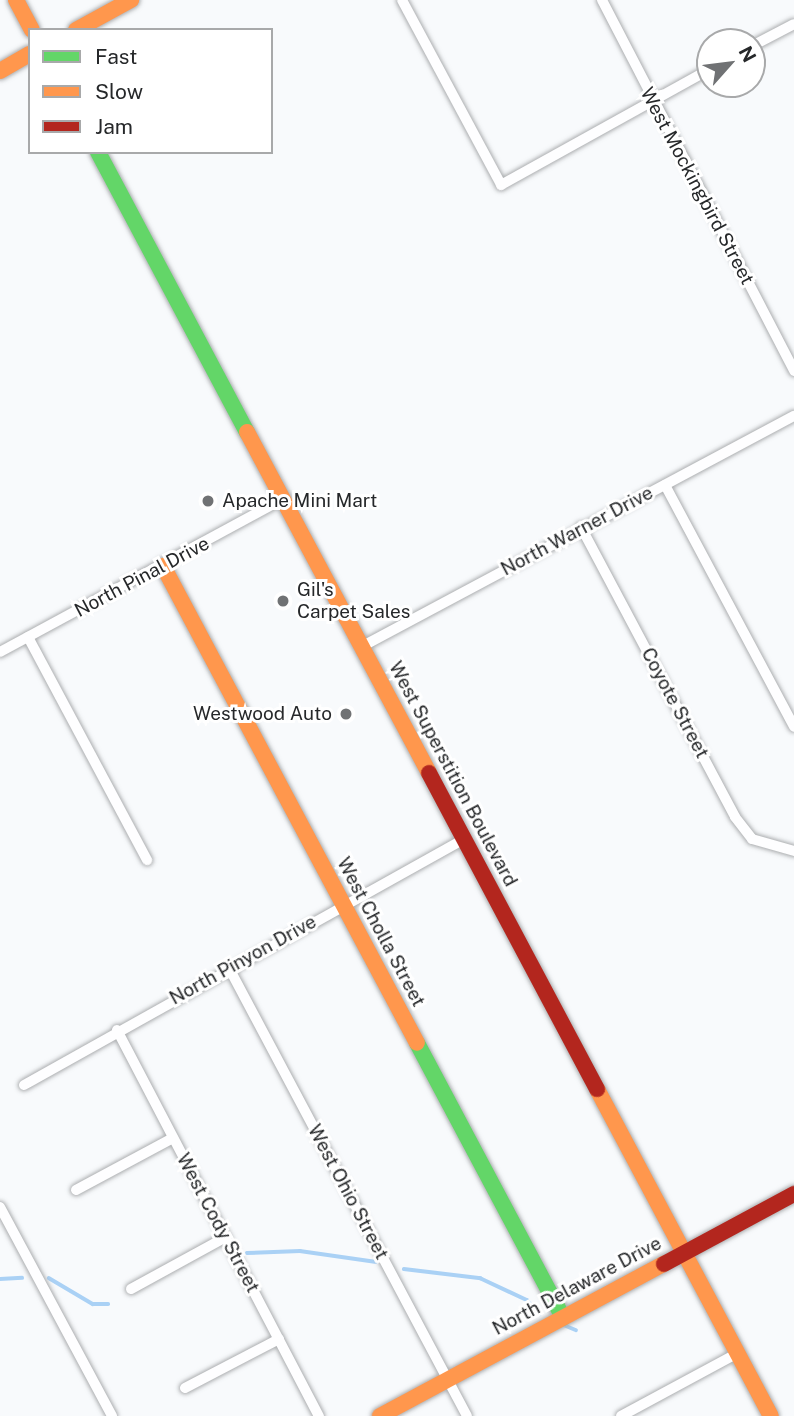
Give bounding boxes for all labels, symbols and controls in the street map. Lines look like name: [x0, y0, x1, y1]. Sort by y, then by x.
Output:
legend: [28, 28, 273, 154]
north arrow: [696, 28, 766, 98]
text: N: [735, 42, 761, 66]
text: Fast: [95, 44, 137, 69]
text: Slow: [95, 79, 143, 104]
street label: West Mockingbird Street: [635, 83, 759, 289]
text: Jam: [95, 114, 133, 139]
street label: North Warner Drive: [497, 481, 657, 581]
place label: Apache Mini Mart: [222, 490, 377, 512]
marker: Apache Mini Mart: [200, 493, 216, 509]
street label: North Pinal Drive: [71, 532, 213, 622]
place label: Gil's Carpet Sales: [297, 579, 410, 623]
marker: Gil's Carpet Sales: [275, 593, 291, 609]
street label: Coyote Street: [636, 644, 714, 762]
street label: West Superstition Boulevard: [384, 658, 522, 890]
place label: Westwood Auto: [193, 703, 332, 725]
marker: Westwood Auto: [338, 706, 354, 722]
street label: West Cholla Street: [332, 853, 430, 1011]
street label: North Pinyon Drive: [166, 910, 320, 1010]
street label: West Ohio Street: [303, 1121, 393, 1263]
street label: West Cody Street: [172, 1149, 264, 1297]
street label: North Delaware Drive: [489, 1232, 665, 1340]

